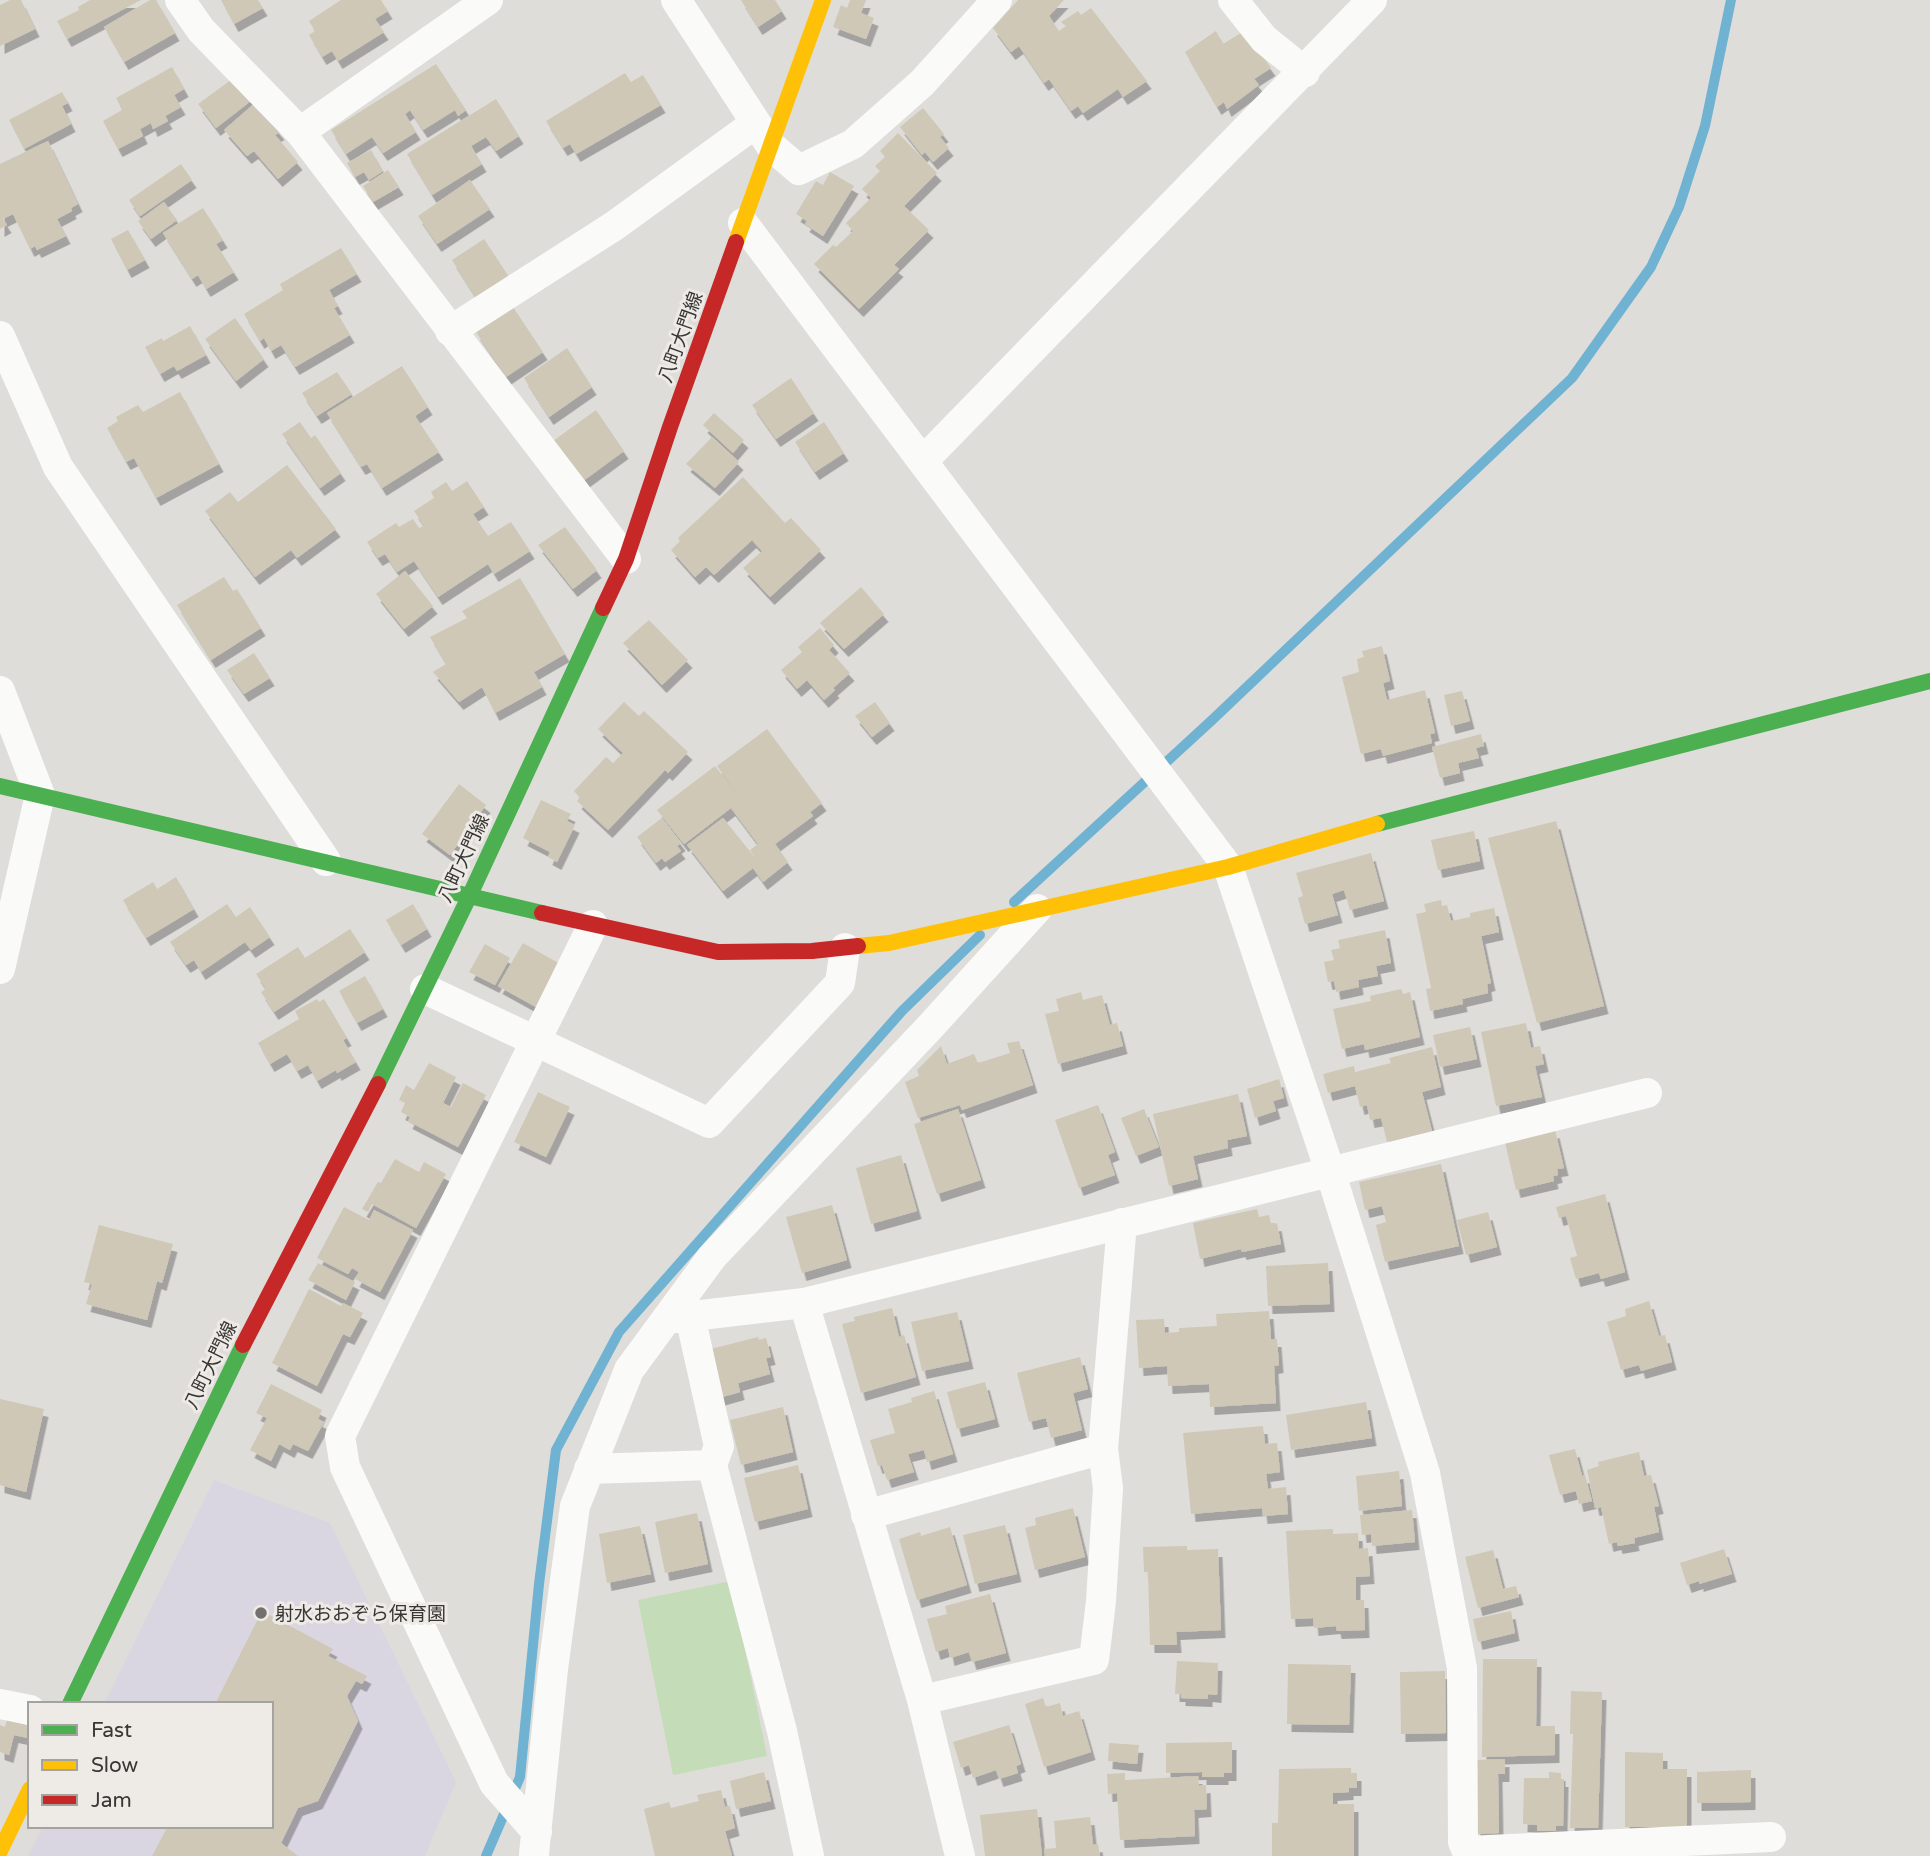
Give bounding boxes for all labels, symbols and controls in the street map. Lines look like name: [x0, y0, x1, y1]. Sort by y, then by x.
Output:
street label: 八町大門線: [654, 289, 708, 386]
street label: 八町大門線: [434, 811, 494, 906]
street label: 八町大門線: [180, 1318, 242, 1413]
place label: 射水おおぞら保育園: [275, 1603, 446, 1625]
marker: 射水おおぞら保育園: [253, 1605, 269, 1621]
legend: [28, 1702, 273, 1828]
text: Fast: [91, 1718, 132, 1743]
text: Slow: [91, 1753, 139, 1778]
text: Jam: [91, 1788, 132, 1813]

